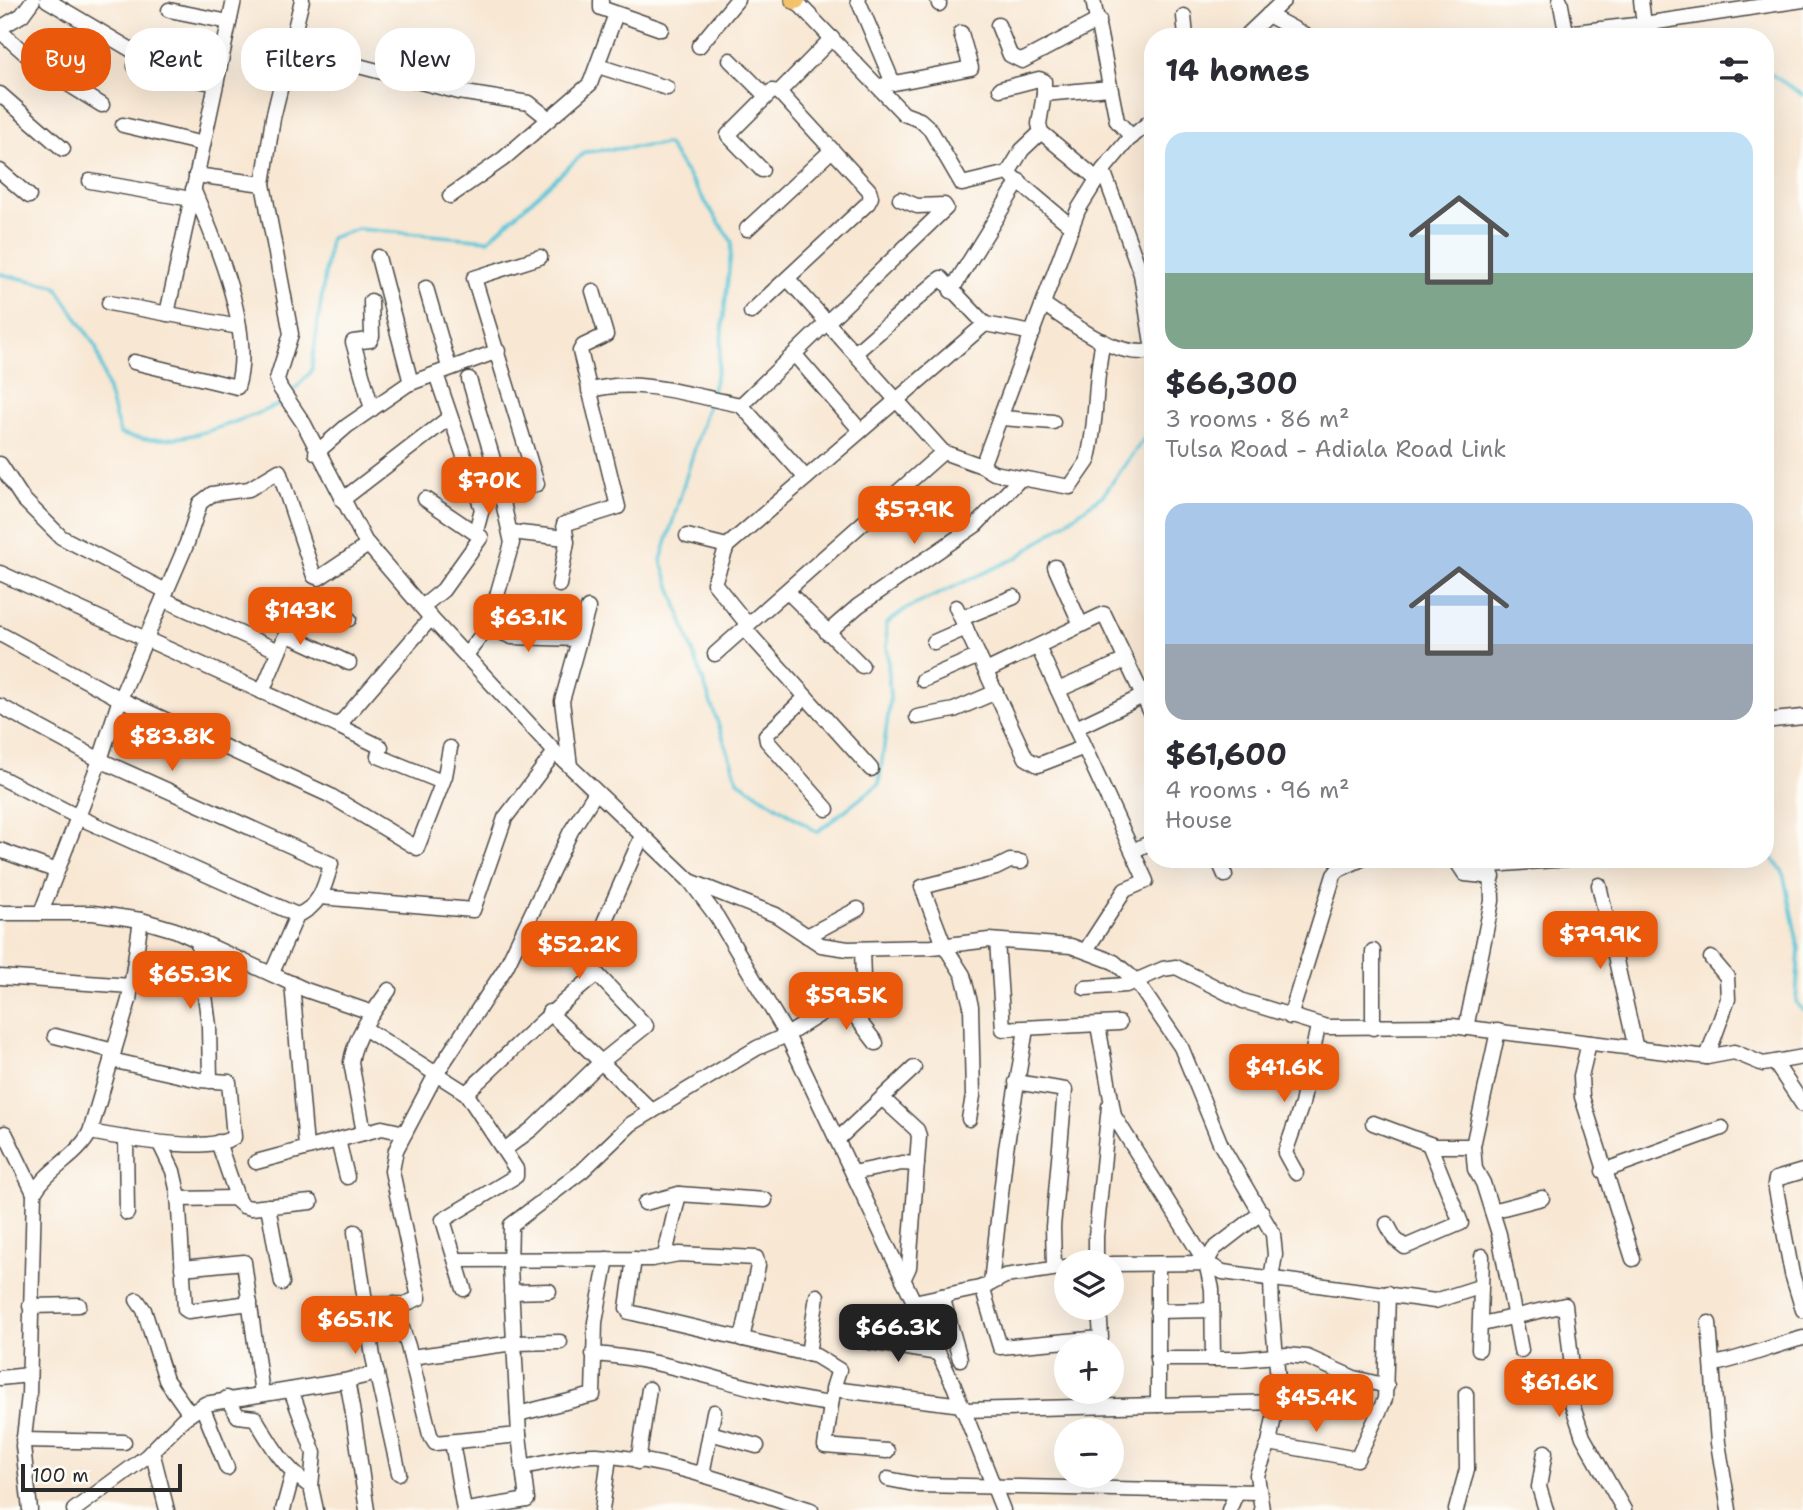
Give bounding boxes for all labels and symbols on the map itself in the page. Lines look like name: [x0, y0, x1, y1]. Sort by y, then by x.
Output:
pin: $70K: [448, 458, 530, 517]
pin: $57.9K: [857, 486, 971, 546]
pin: $143K: [251, 588, 349, 647]
pin: $63.1K: [471, 594, 585, 654]
pin: $83.8K: [115, 714, 229, 773]
pin: $79.9K: [1543, 912, 1657, 971]
pin: $52.2K: [522, 922, 636, 981]
pin: $65.3K: [133, 951, 247, 1011]
pin: $59.5K: [789, 972, 903, 1032]
pin: $41.6K: [1227, 1044, 1341, 1104]
pin: $65.1K: [298, 1296, 412, 1356]
pin: $66.3K: [841, 1304, 955, 1364]
pin: $61.6K: [1502, 1360, 1616, 1419]
pin: $45.4K: [1259, 1374, 1373, 1434]
scale bar: [21, 1461, 182, 1493]

